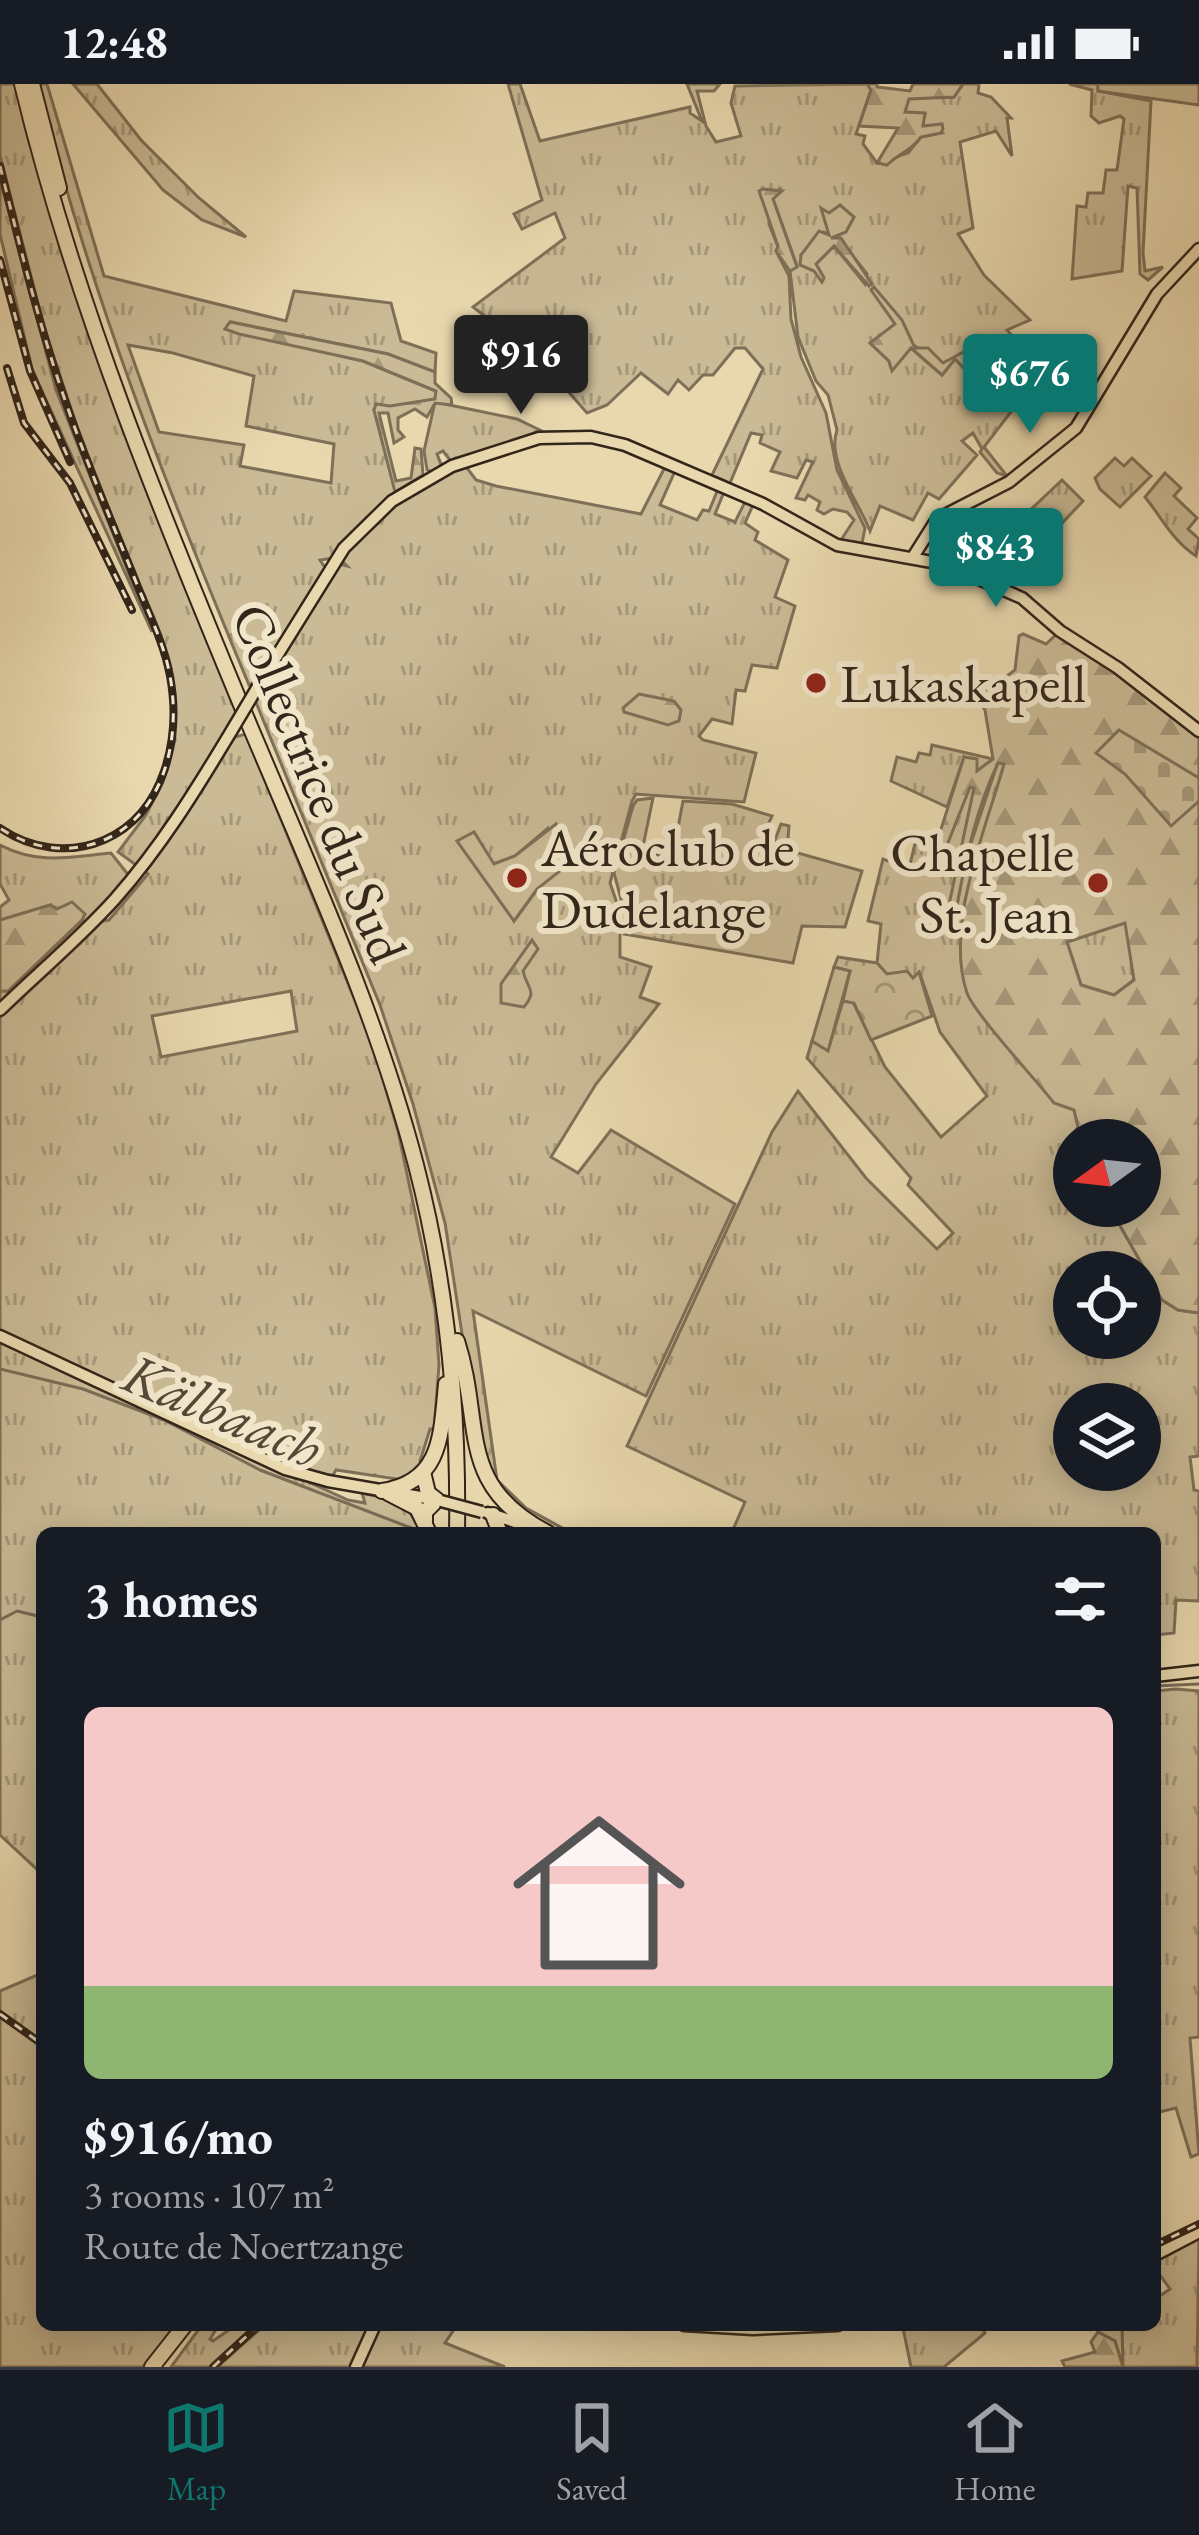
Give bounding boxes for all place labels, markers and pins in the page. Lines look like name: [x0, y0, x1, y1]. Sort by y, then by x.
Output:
pin: $916: [450, 315, 592, 417]
pin: $676: [959, 334, 1101, 436]
pin: $843: [925, 508, 1067, 610]
place label: Lukaskapell: [840, 648, 1086, 718]
marker: Lukaskapell: [803, 670, 829, 696]
place label: Aéroclub de Dudelange: [540, 812, 795, 944]
place label: Chapelle St. Jean: [890, 817, 1074, 949]
marker: Aéroclub de Dudelange: [504, 865, 530, 891]
marker: Chapelle St. Jean: [1085, 870, 1111, 896]

